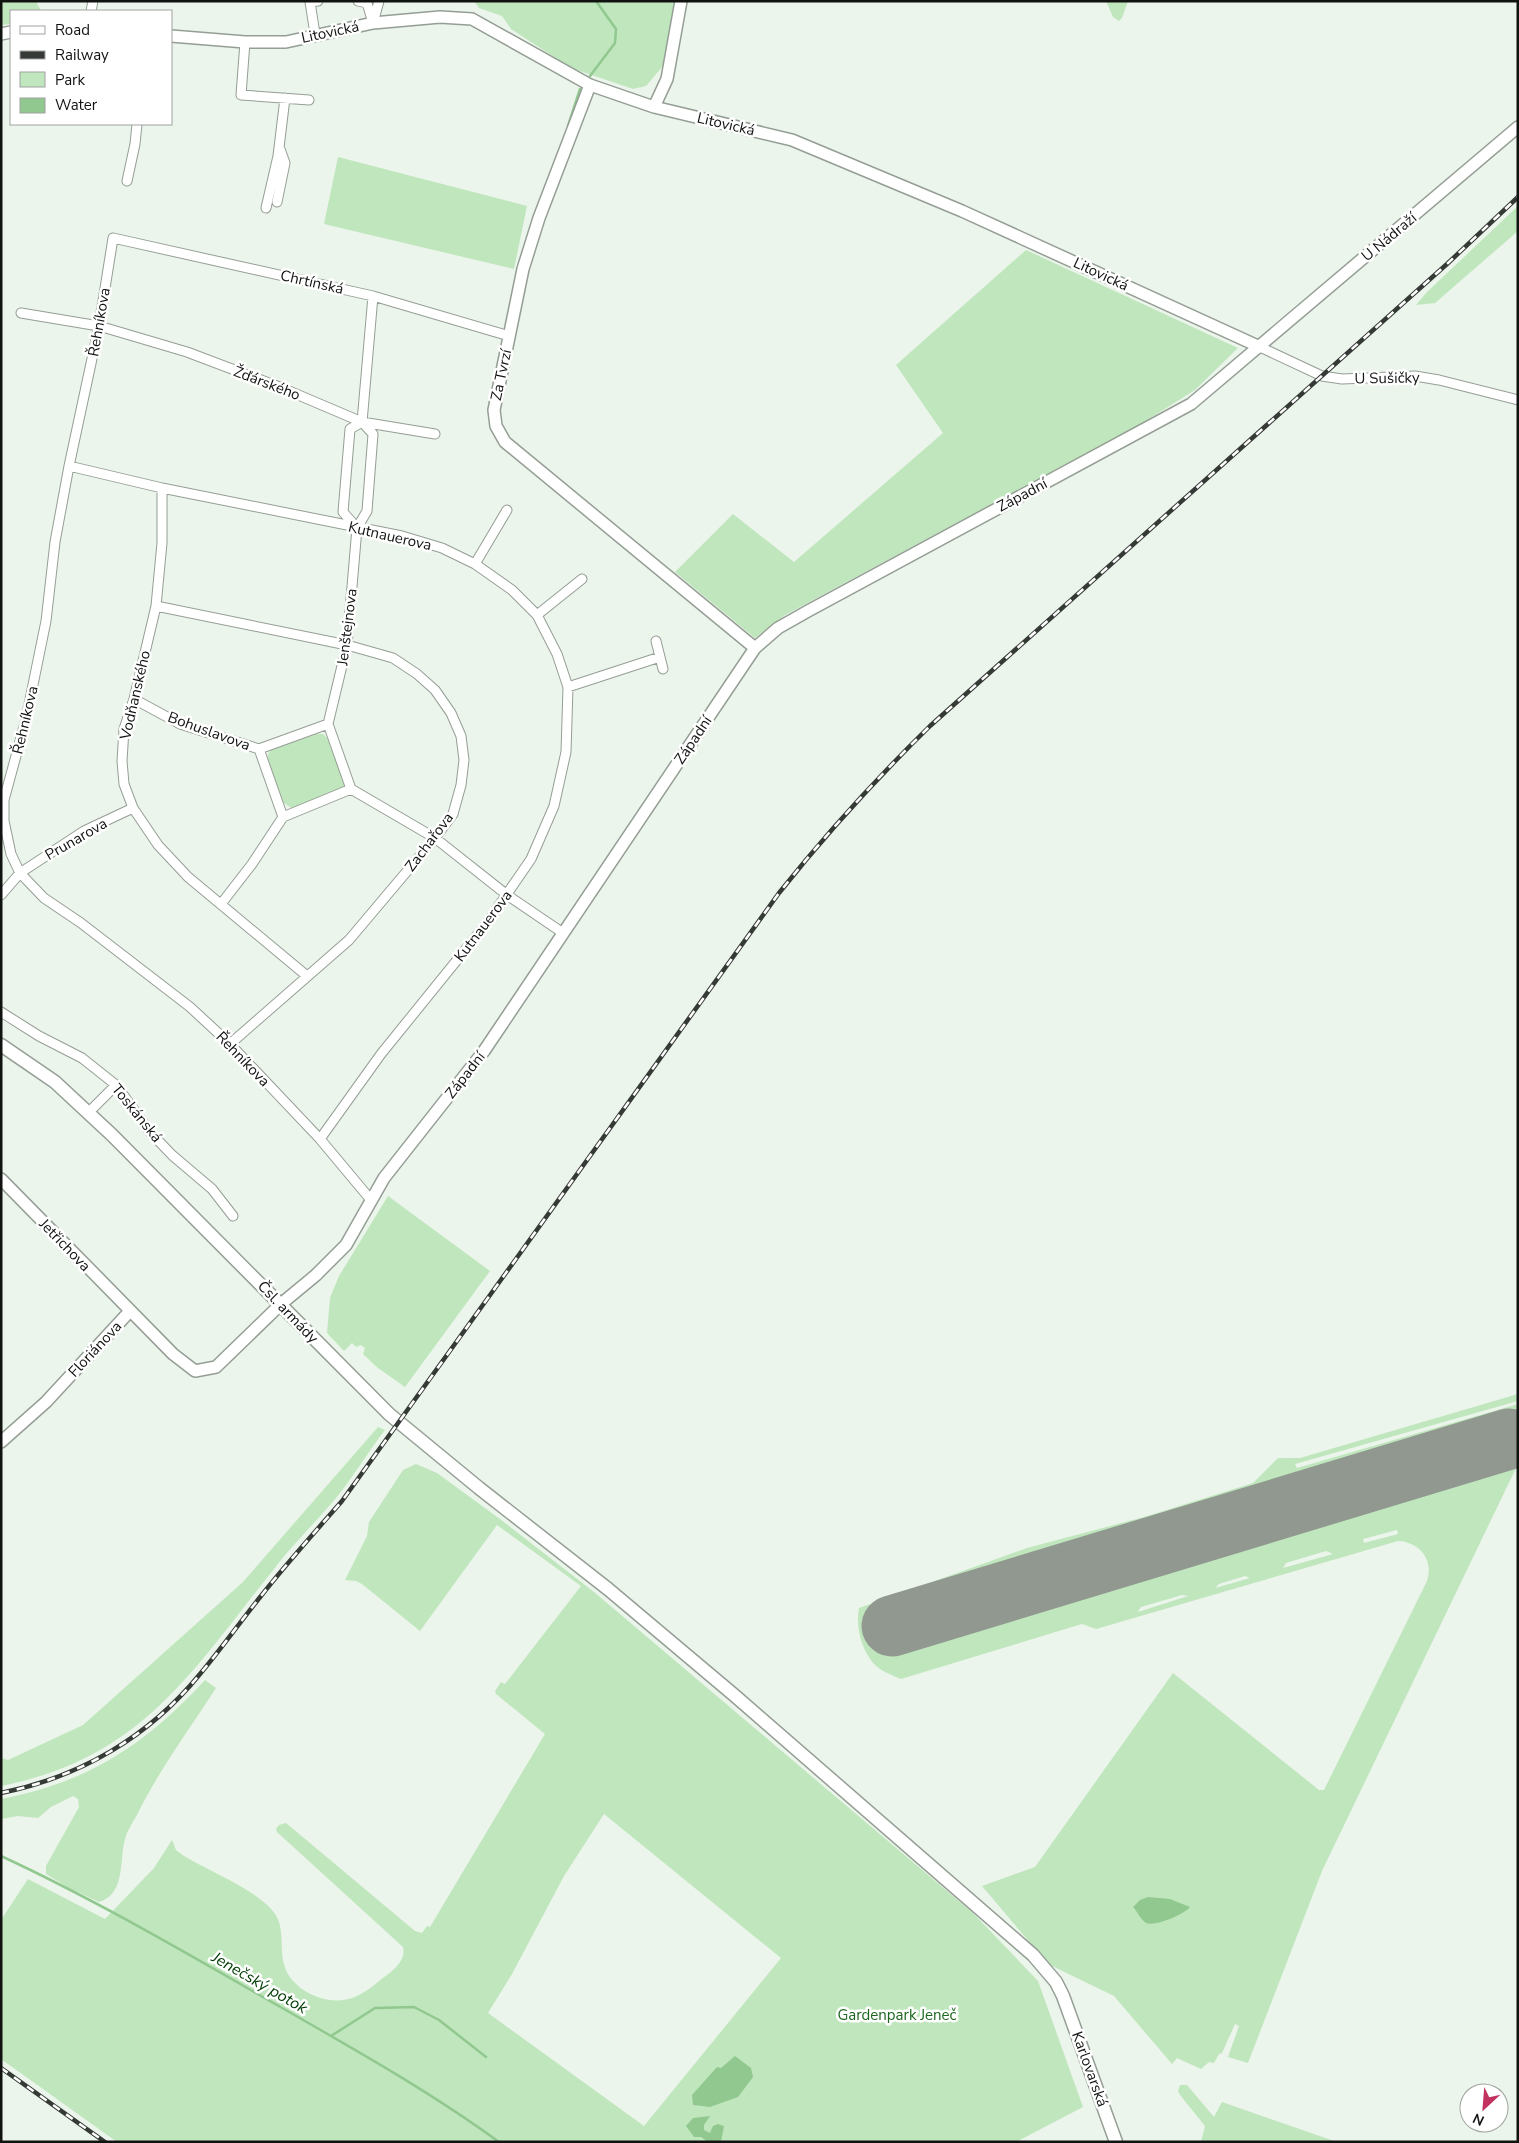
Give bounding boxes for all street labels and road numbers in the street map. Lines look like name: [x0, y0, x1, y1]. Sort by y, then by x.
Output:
street label: Litovická: [299, 16, 361, 48]
street label: Litovická: [695, 108, 757, 140]
street label: U Nádraží: [1357, 207, 1422, 266]
street label: Litovická: [1070, 253, 1132, 295]
street label: Chrtínská: [278, 265, 346, 299]
street label: Řehníkova: [83, 286, 115, 358]
street label: Za Tvrzí: [486, 346, 517, 403]
street label: Žďárského: [231, 361, 303, 405]
street label: U Sušičky: [1354, 367, 1420, 389]
street label: Západní: [993, 473, 1052, 517]
street label: Kutnauerova: [346, 517, 434, 555]
street label: Jenštejnova: [332, 587, 362, 668]
street label: Vodňanského: [115, 648, 155, 743]
street label: Řehníkova: [7, 684, 43, 756]
street label: Bohuslavova: [165, 707, 253, 755]
street label: Západní: [670, 711, 717, 768]
street label: Zachařova: [400, 808, 458, 876]
street label: Prunarova: [41, 813, 111, 865]
street label: Kutnauerova: [449, 886, 517, 966]
street label: Řehníkova: [212, 1027, 274, 1091]
street label: Západní: [440, 1046, 490, 1102]
street label: Toskánská: [107, 1080, 167, 1146]
street label: Jetřichova: [34, 1214, 95, 1276]
street label: Čsl. armády: [253, 1276, 324, 1348]
street label: Floriánova: [64, 1317, 126, 1381]
street label: Karlovarská: [1067, 2029, 1113, 2109]

